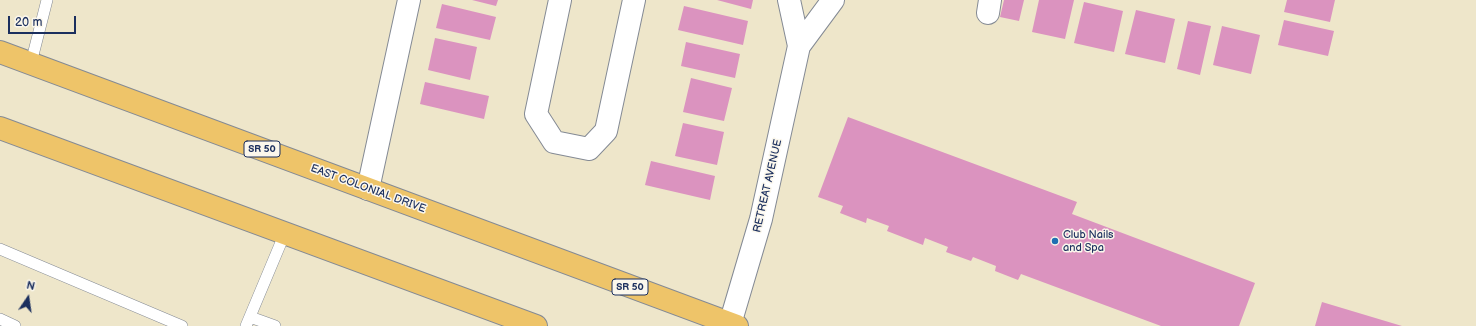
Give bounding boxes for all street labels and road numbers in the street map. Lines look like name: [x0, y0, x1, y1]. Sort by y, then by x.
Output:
street label: RETREAT AVENUE: [751, 138, 785, 234]
road number: SR 50: [244, 141, 280, 157]
street label: EAST COLONIAL DRIVE: [309, 162, 427, 216]
road number: SR 50: [612, 279, 648, 295]

